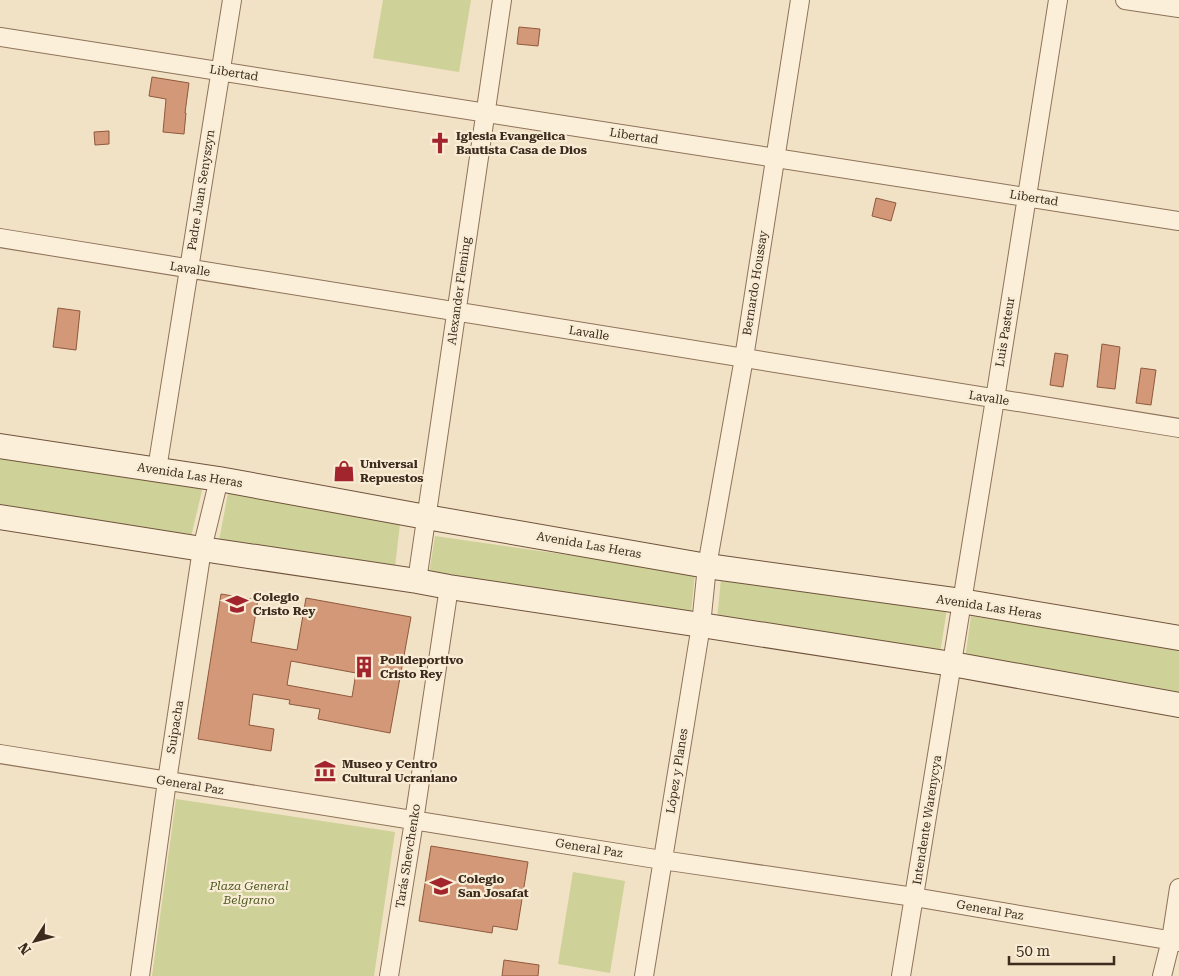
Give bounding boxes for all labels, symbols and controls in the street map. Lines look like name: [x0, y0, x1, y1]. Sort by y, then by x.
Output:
street label: Libertad: [209, 62, 260, 84]
street label: Libertad: [609, 125, 660, 147]
street label: Padre Juan Senyszyn: [185, 128, 218, 251]
place label: Iglesia Evangelica Bautista Casa de Dios: [456, 129, 587, 157]
church icon: Iglesia Evangelica Bautista Casa de Dios: [427, 130, 453, 156]
street label: Libertad: [1009, 187, 1060, 209]
street label: Bernardo Houssay: [740, 229, 770, 336]
street label: Alexander Fleming: [444, 236, 474, 346]
street label: Lavalle: [169, 259, 212, 279]
street label: Luis Pasteur: [993, 296, 1017, 368]
street label: Lavalle: [568, 323, 611, 343]
street label: Lavalle: [968, 388, 1011, 408]
place label: Universal Repuestos: [360, 457, 424, 485]
shop icon: Universal Repuestos: [331, 458, 357, 484]
street label: Avenida Las Heras: [136, 460, 244, 490]
street label: Avenida Las Heras: [535, 529, 643, 561]
place label: Colegio Cristo Rey: [253, 590, 316, 618]
school or university icon: Colegio Cristo Rey: [224, 591, 250, 617]
street label: Avenida Las Heras: [935, 592, 1043, 622]
place label: Polideportivo Cristo Rey: [380, 653, 464, 681]
building icon: Polideportivo Cristo Rey: [351, 654, 377, 680]
street label: Suipacha: [164, 699, 186, 755]
street label: López y Planes: [663, 727, 691, 815]
street label: Intendente Warenycya: [910, 754, 944, 886]
place label: Museo y Centro Cultural Ucraniano: [342, 757, 458, 785]
museum icon: Museo y Centro Cultural Ucraniano: [312, 758, 338, 784]
street label: General Paz: [155, 773, 225, 797]
street label: Tarás Shevchenko: [393, 803, 423, 909]
street label: General Paz: [554, 836, 624, 860]
place label: Colegio San Josafat: [458, 872, 529, 900]
school or university icon: Colegio San Josafat: [428, 873, 454, 899]
park label: Plaza General Belgrano: [208, 879, 289, 907]
street label: General Paz: [955, 897, 1025, 923]
north arrow: [10, 916, 60, 966]
scale bar: [1009, 934, 1114, 966]
text: N: [15, 939, 34, 958]
text: 50 m: [1016, 942, 1051, 960]

